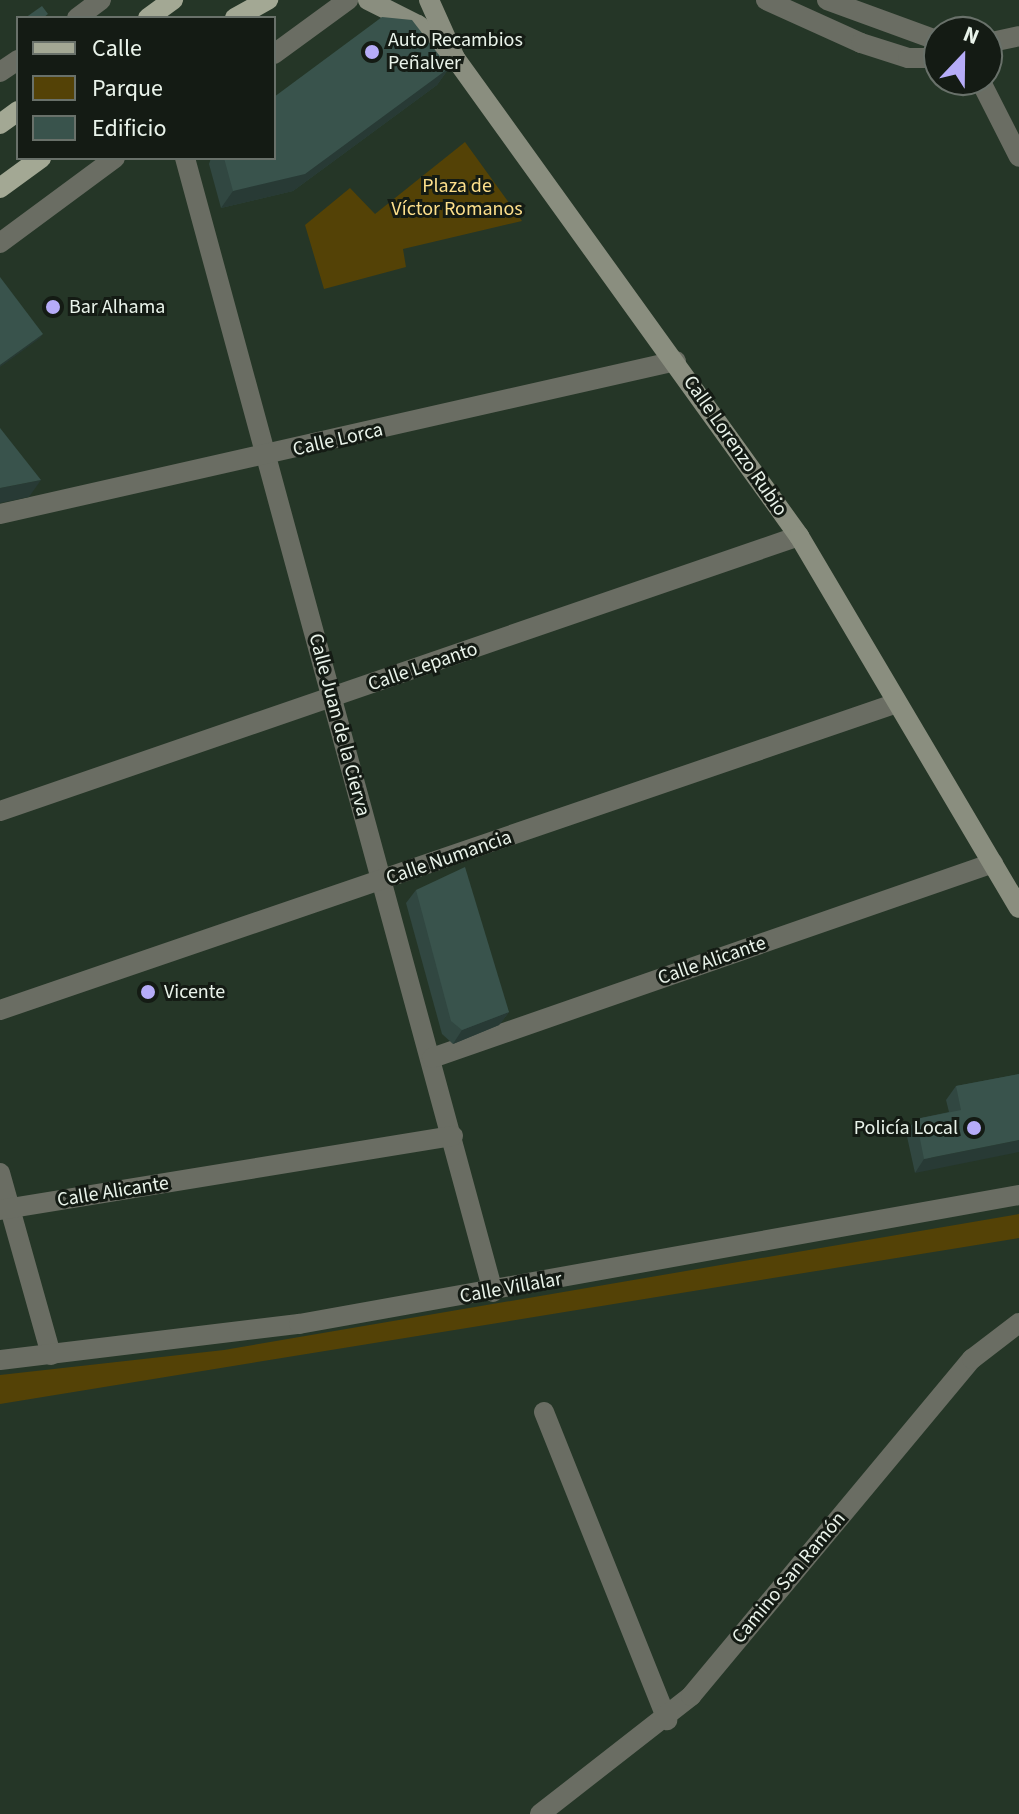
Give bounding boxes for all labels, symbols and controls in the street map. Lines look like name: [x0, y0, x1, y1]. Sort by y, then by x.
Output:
legend: [16, 16, 276, 160]
north arrow: [923, 16, 1003, 96]
text: N: [958, 18, 984, 53]
place label: Auto Recambios Peñalver: [388, 28, 523, 75]
text: Calle: [92, 31, 142, 66]
marker: Auto Recambios Peñalver: [363, 43, 381, 61]
text: Parque: [92, 71, 163, 106]
text: Edificio: [92, 111, 166, 146]
park label: Plaza de Víctor Romanos: [391, 174, 523, 221]
place label: Bar Alhama: [69, 295, 165, 319]
marker: Bar Alhama: [44, 298, 62, 316]
street label: Calle Lorenzo Rubio: [678, 371, 792, 521]
street label: Calle Lorca: [291, 418, 385, 462]
street label: Calle Juan de la Cierva: [303, 631, 375, 819]
street label: Calle Lepanto: [365, 637, 481, 697]
street label: Calle Numancia: [383, 825, 515, 891]
street label: Calle Alicante: [655, 931, 769, 991]
place label: Vicente: [164, 980, 225, 1004]
marker: Vicente: [139, 983, 157, 1001]
place label: Policía Local: [854, 1116, 958, 1140]
marker: Policía Local: [965, 1119, 983, 1137]
street label: Calle Alicante: [55, 1171, 171, 1213]
street label: Calle Villalar: [458, 1267, 564, 1309]
street label: Camino San Ramón: [727, 1507, 851, 1649]

